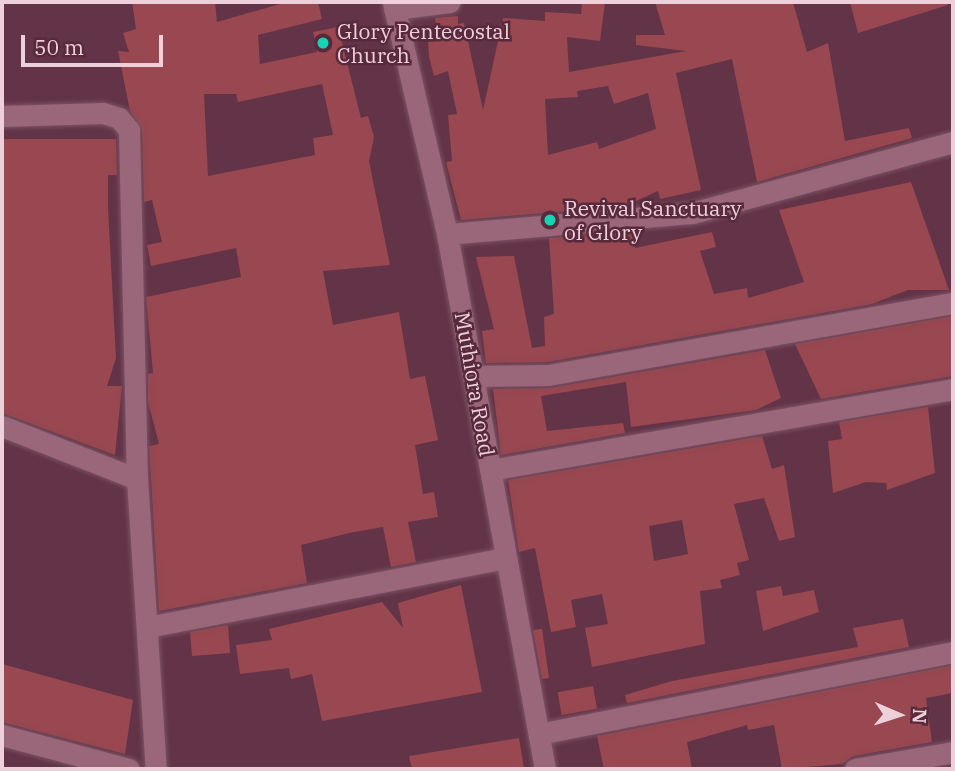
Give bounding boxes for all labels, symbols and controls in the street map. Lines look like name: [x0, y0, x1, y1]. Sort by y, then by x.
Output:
place label: Glory Pentecostal Church: [337, 18, 510, 68]
scale bar: [24, 21, 166, 65]
text: 50 m: [34, 33, 84, 61]
marker: Glory Pentecostal Church: [315, 35, 331, 51]
place label: Revival Sanctuary of Glory: [564, 195, 742, 245]
marker: Revival Sanctuary of Glory: [542, 212, 558, 228]
street label: Muthiora Road: [450, 310, 500, 458]
north arrow: [864, 680, 934, 750]
text: N: [908, 708, 932, 724]

